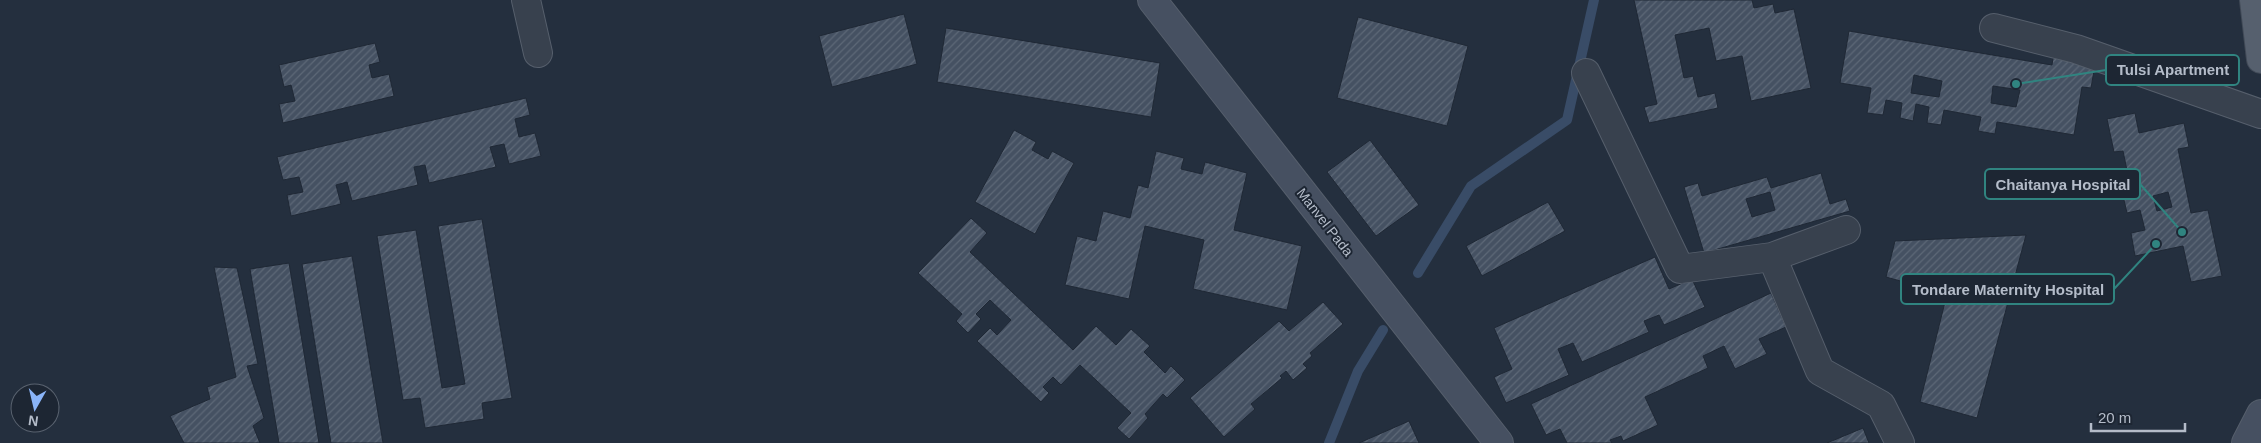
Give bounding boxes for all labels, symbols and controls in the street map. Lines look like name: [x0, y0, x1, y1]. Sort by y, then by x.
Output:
callout: Tulsi Apartment: [2106, 55, 2239, 85]
text: Tulsi Apartment: [2117, 61, 2229, 78]
callout: Chaitanya Hospital: [1985, 169, 2140, 199]
text: Chaitanya Hospital: [1995, 176, 2131, 193]
street label: Manvel Pada: [1294, 185, 1357, 259]
callout: Tondare Maternity Hospital: [1901, 274, 2114, 304]
text: Tondare Maternity Hospital: [1912, 281, 2104, 298]
north arrow: [10, 383, 60, 433]
scale bar: [2091, 400, 2185, 432]
text: 20 m: [2098, 409, 2131, 426]
text: N: [27, 412, 39, 430]

